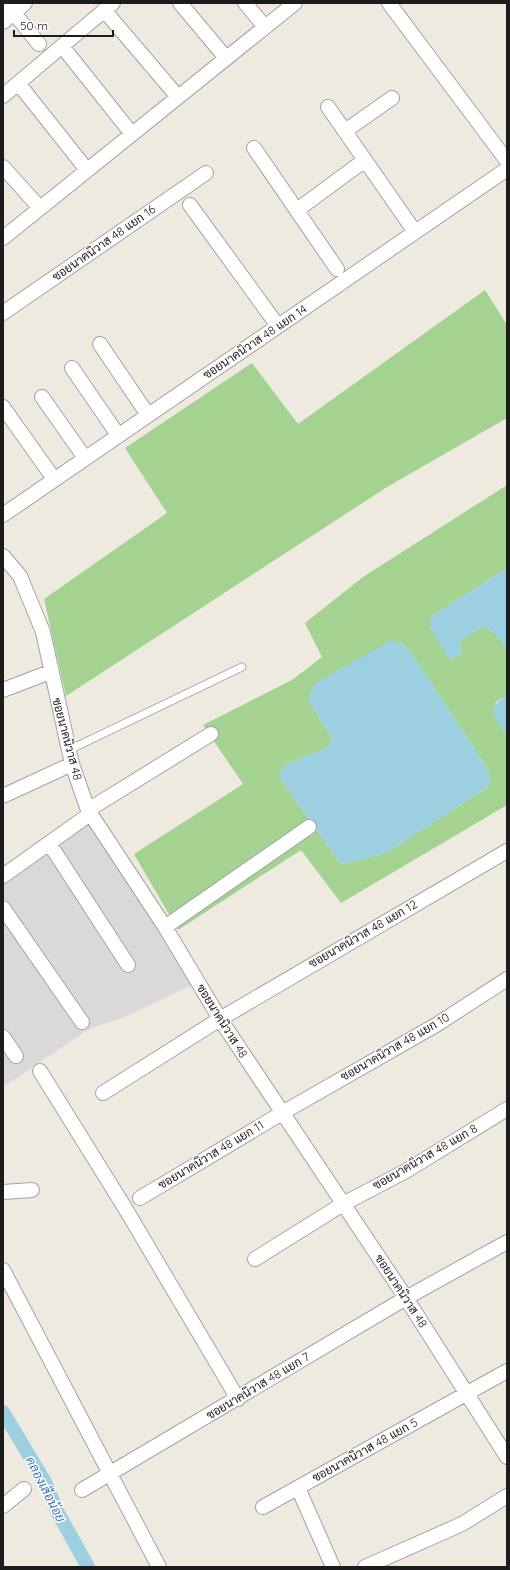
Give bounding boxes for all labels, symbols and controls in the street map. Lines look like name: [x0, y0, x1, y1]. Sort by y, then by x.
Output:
scale bar: [14, 12, 113, 38]
text: 50 m: [20, 18, 48, 33]
street label: ซอยนาคนิวาส 48 แยก 16: [49, 201, 159, 284]
street label: ซอยนาคนิวาส 48 แยก 14: [200, 301, 310, 382]
street label: ซอยนาคนิวาส 48: [49, 696, 86, 782]
street label: ซอยนาคนิวาส 48 แยก 12: [306, 896, 420, 971]
street label: ซอยนาคนิวาส 48: [194, 981, 251, 1061]
street label: ซอยนาคนิวาส 48 แยก 10: [338, 1009, 452, 1084]
street label: ซอยนาคนิวาส 48 แยก 11: [155, 1117, 266, 1192]
street label: ซอยนาคนิวาส 48 แยก 8: [370, 1120, 480, 1193]
street label: ซอยนาคนิวาส 48: [372, 1251, 431, 1330]
street label: ซอยนาคนิวาส 48 แยก 7: [203, 1349, 312, 1422]
street label: ซอยนาคนิวาส 48 แยก 5: [309, 1414, 420, 1485]
water label: คลองเสือน้อย: [23, 1453, 70, 1525]

